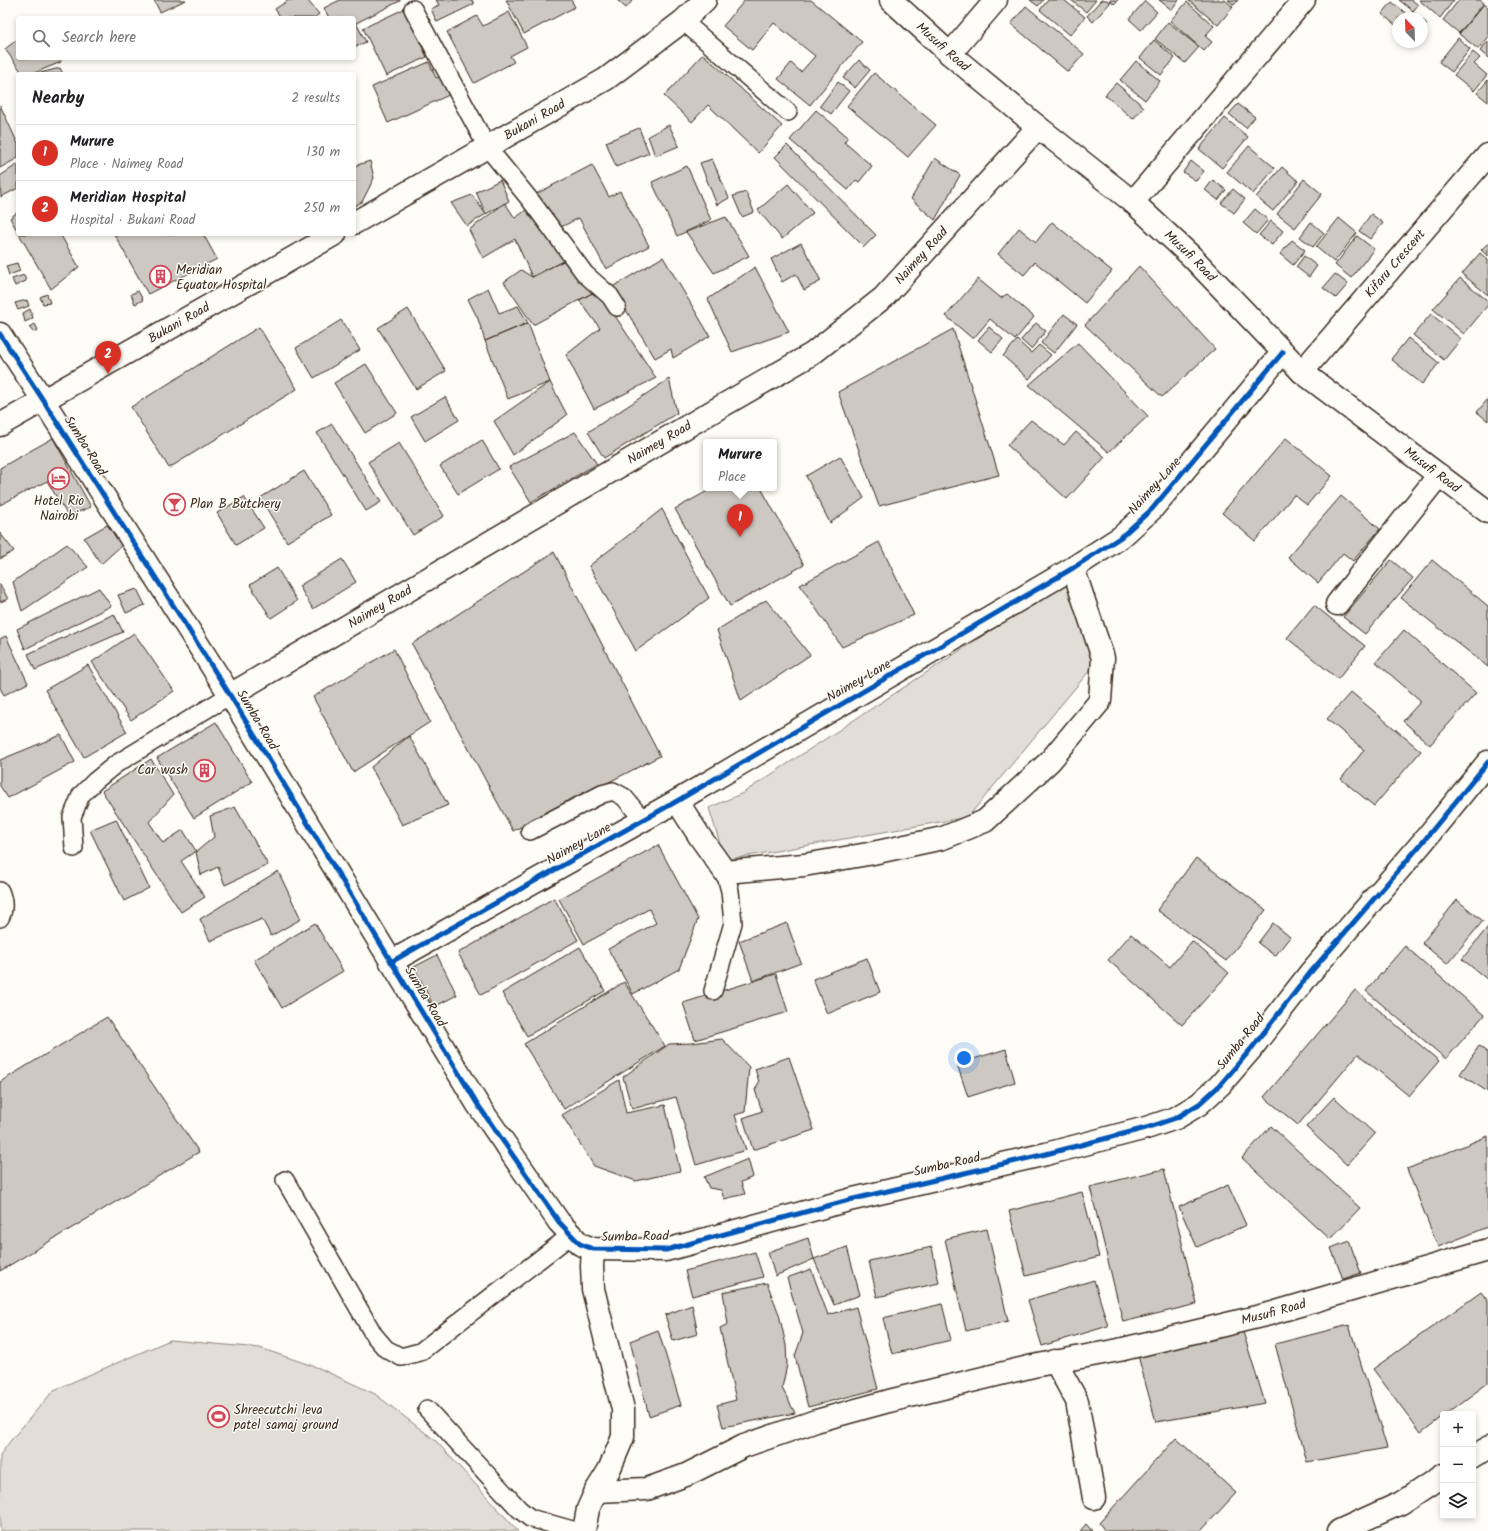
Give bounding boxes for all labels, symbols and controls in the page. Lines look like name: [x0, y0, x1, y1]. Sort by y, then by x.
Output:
north arrow: [1392, 12, 1428, 48]
search box: [16, 16, 356, 60]
street label: Musufi Road: [911, 17, 975, 77]
text: Search here: [62, 26, 136, 50]
icon: search: [30, 27, 52, 49]
text: Nearby: [32, 85, 84, 112]
text: 2 results: [292, 88, 340, 109]
street label: Bukani Road: [500, 94, 570, 146]
text: Murure: [70, 130, 114, 154]
text: 1: [43, 142, 47, 163]
text: 130 m: [306, 142, 340, 163]
text: Place · Naimey Road: [70, 154, 183, 175]
text: Meridian Hospital: [70, 186, 186, 210]
text: 2: [41, 198, 49, 219]
text: 250 m: [303, 198, 340, 219]
text: Hospital · Bukani Road: [70, 210, 195, 231]
street label: Naimey Road: [890, 222, 954, 289]
street label: Kifaru Crescent: [1360, 224, 1431, 302]
street label: Musufi Road: [1159, 225, 1222, 287]
place label: Meridian Equator Hospital: [176, 260, 266, 296]
building icon: Meridian Equator Hospital: [147, 264, 173, 290]
street label: Bukani Road: [144, 297, 214, 349]
pin: 2: [95, 341, 121, 374]
street label: Sumba Road: [58, 412, 112, 481]
street label: Naimey Road: [623, 415, 696, 470]
popup: [703, 439, 777, 491]
street label: Musufi Road: [1399, 442, 1465, 499]
text: Murure: [718, 443, 762, 467]
street label: Naimey Lane: [1123, 452, 1187, 520]
hotel icon: Hotel Rio Nairobi: [46, 466, 72, 492]
text: Place: [718, 467, 746, 488]
place label: Hotel Rio Nairobi: [34, 491, 84, 527]
bar icon: Plan B Butchery: [162, 491, 188, 517]
place label: Plan B Butchery: [190, 494, 281, 515]
pin: 1: [727, 504, 753, 537]
street label: Naimey Road: [344, 579, 417, 634]
street label: Naimey Lane: [823, 654, 895, 708]
street label: Sumba Road: [231, 686, 284, 755]
building icon: Car wash: [191, 757, 217, 783]
place label: Car wash: [137, 760, 188, 781]
street label: Naimey Lane: [543, 817, 615, 871]
street label: Sumba Road: [399, 963, 452, 1032]
street label: Sumba Road: [1212, 1009, 1271, 1075]
your location: [954, 1048, 974, 1068]
street label: Sumba Road: [912, 1147, 983, 1183]
street label: Sumba Road: [601, 1226, 670, 1248]
street label: Musufi Road: [1239, 1293, 1309, 1331]
place label: Shreecutchi leva patel samaj ground: [233, 1400, 339, 1436]
sports icon: Shreecutchi leva patel samaj ground: [205, 1404, 231, 1430]
map controls: [1440, 1411, 1476, 1519]
button: +: [1440, 1411, 1476, 1447]
button: −: [1440, 1447, 1476, 1483]
button: layers: [1440, 1483, 1476, 1519]

